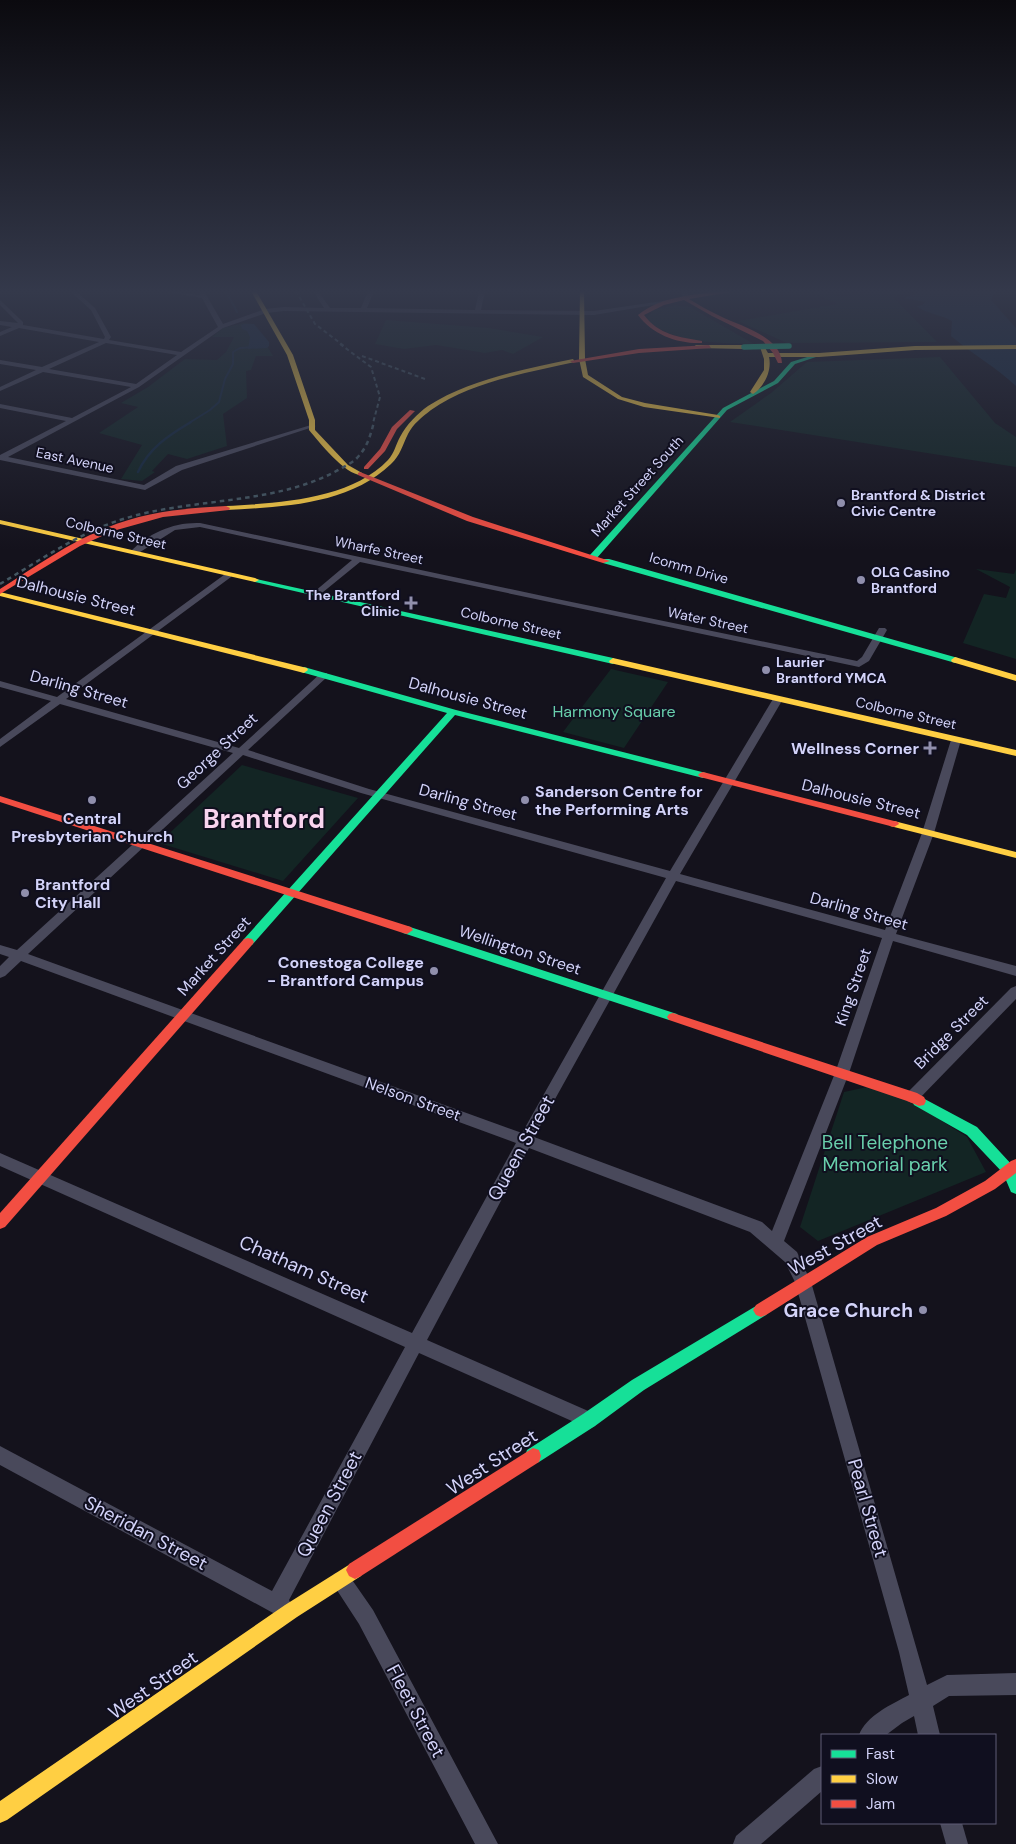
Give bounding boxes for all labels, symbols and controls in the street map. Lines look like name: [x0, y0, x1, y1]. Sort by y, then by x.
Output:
street label: Market Street South: [587, 432, 687, 540]
street label: East Avenue: [34, 443, 116, 477]
place label: Brantford & District Civic Centre: [851, 486, 985, 520]
marker: Brantford & District Civic Centre: [835, 497, 847, 509]
street label: Colborne Street: [64, 513, 168, 553]
street label: Wharfe Street: [333, 532, 425, 568]
street label: Icomm Drive: [647, 548, 731, 588]
place label: OLG Casino Brantford: [871, 563, 950, 597]
street label: Dalhousie Street: [14, 571, 138, 621]
marker: OLG Casino Brantford: [855, 574, 867, 586]
place label: The Brantford Clinic: [305, 586, 400, 620]
marker: The Brantford Clinic: [404, 596, 418, 610]
street label: Colborne Street: [459, 603, 563, 643]
street label: Water Street: [666, 603, 750, 637]
place label: Laurier Brantford YMCA: [776, 653, 887, 687]
marker: Laurier Brantford YMCA: [760, 664, 772, 676]
street label: Darling Street: [28, 665, 130, 713]
street label: Dalhousie Street: [407, 672, 529, 724]
street label: Colborne Street: [854, 693, 958, 733]
park label: Harmony Square: [552, 701, 676, 722]
street label: George Street: [172, 708, 262, 794]
place label: Wellness Corner: [791, 738, 919, 759]
marker: Wellness Corner: [923, 741, 937, 755]
street label: Dalhousie Street: [799, 774, 923, 824]
street label: Darling Street: [417, 779, 519, 825]
place label: Sanderson Centre for the Performing Arts: [535, 781, 703, 820]
marker: Central Presbyterian Church: [86, 794, 98, 806]
marker: Sanderson Centre for the Performing Arts: [519, 794, 531, 806]
district label: Brantford: [203, 802, 325, 836]
place label: Central Presbyterian Church: [11, 808, 173, 847]
place label: Brantford City Hall: [35, 874, 110, 913]
marker: Brantford City Hall: [19, 887, 31, 899]
street label: Darling Street: [808, 887, 910, 935]
street label: Market Street: [173, 912, 255, 1000]
street label: Wellington Street: [456, 920, 584, 980]
street label: King Street: [830, 945, 876, 1029]
place label: Conestoga College - Brantford Campus: [267, 952, 424, 991]
marker: Conestoga College - Brantford Campus: [428, 965, 440, 977]
street label: Bridge Street: [909, 990, 993, 1074]
street label: Nelson Street: [362, 1072, 464, 1126]
street label: Queen Street: [482, 1091, 560, 1205]
park label: Bell Telephone Memorial park: [822, 1130, 948, 1177]
street label: West Street: [784, 1209, 886, 1281]
street label: Chatham Street: [235, 1229, 373, 1309]
place label: Grace Church: [784, 1298, 913, 1323]
marker: Grace Church: [917, 1304, 929, 1316]
street label: West Street: [442, 1423, 542, 1501]
street label: Queen Street: [291, 1446, 367, 1562]
street label: Pearl Street: [842, 1456, 894, 1560]
street label: Sheridan Street: [80, 1490, 212, 1576]
street label: West Street: [103, 1645, 203, 1725]
street label: Fleet Street: [381, 1660, 451, 1762]
legend: [821, 1734, 996, 1824]
text: Fast: [866, 1744, 895, 1764]
text: Slow: [866, 1769, 899, 1789]
text: Jam: [866, 1794, 895, 1814]

